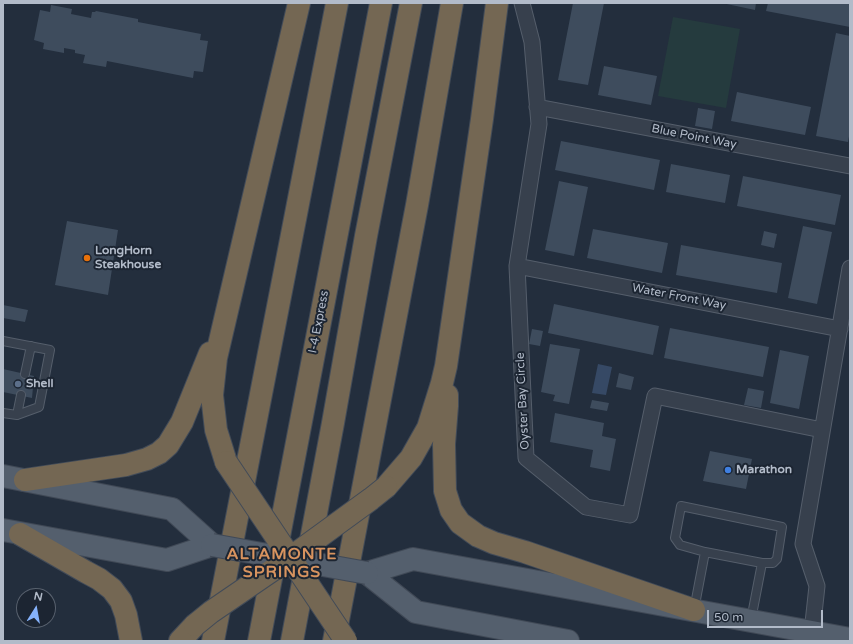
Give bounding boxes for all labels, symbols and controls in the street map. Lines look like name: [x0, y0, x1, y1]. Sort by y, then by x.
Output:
street label: Blue Point Way: [650, 122, 738, 152]
place label: LongHorn Steakhouse: [95, 244, 161, 272]
marker: LongHorn Steakhouse: [82, 253, 92, 263]
street label: Water Front Way: [631, 281, 727, 313]
street label: I-4 Express: [306, 289, 332, 355]
street label: Oyster Bay Circle: [513, 352, 533, 450]
place label: Shell: [26, 377, 53, 391]
marker: Shell: [13, 379, 23, 389]
place label: Marathon: [736, 463, 792, 477]
marker: Marathon: [723, 465, 733, 475]
district label: ALTAMONTE SPRINGS: [227, 545, 337, 583]
north arrow: [16, 588, 56, 628]
text: N: [33, 589, 44, 604]
scale bar: [709, 602, 825, 628]
text: 50 m: [714, 610, 743, 624]

